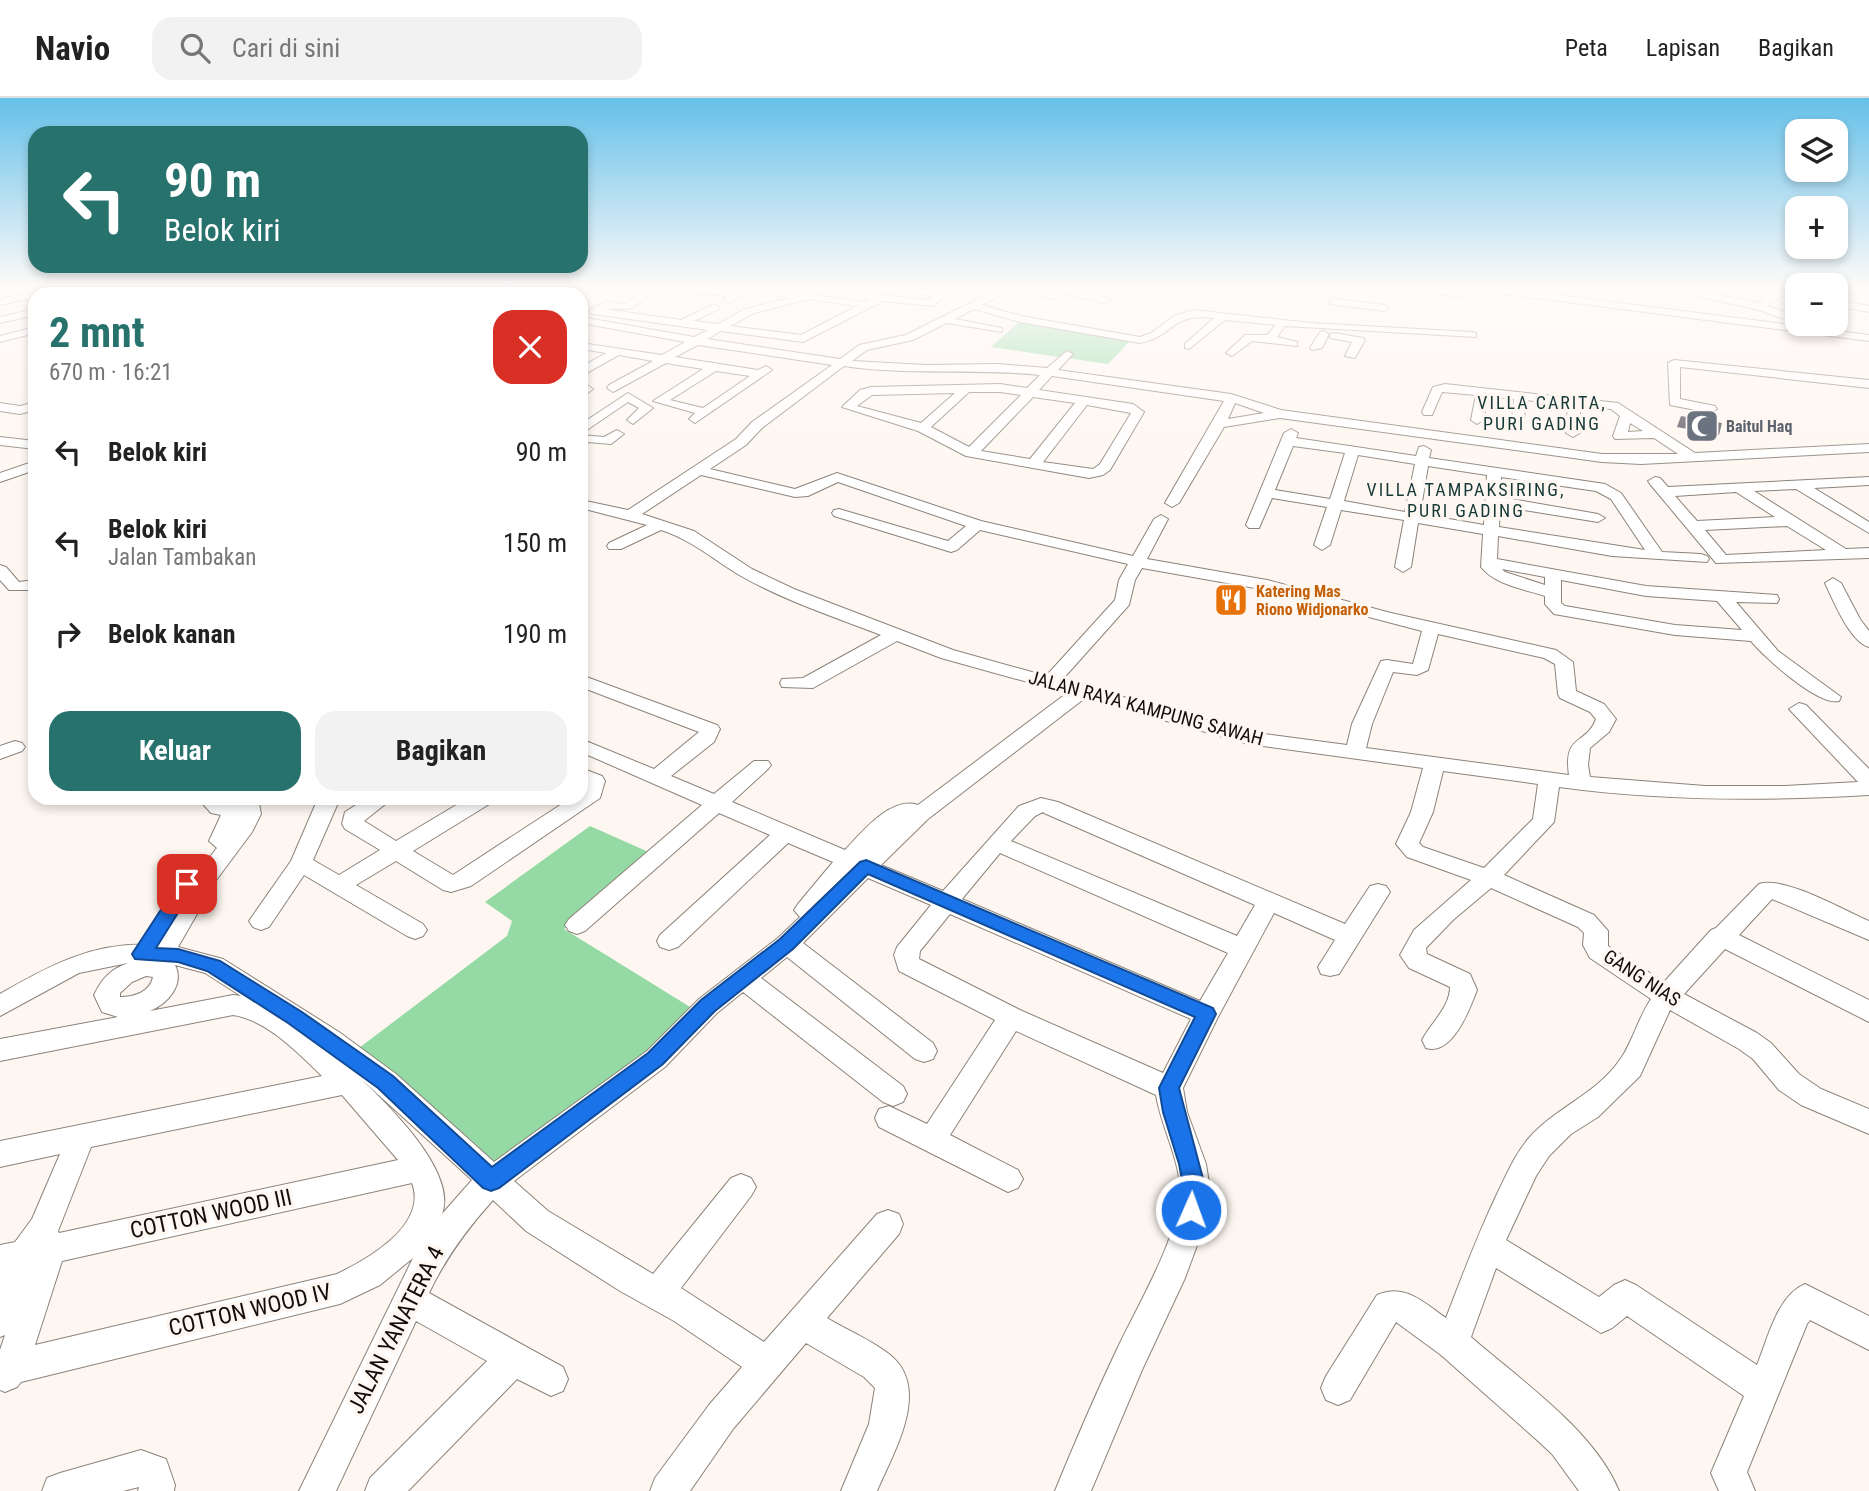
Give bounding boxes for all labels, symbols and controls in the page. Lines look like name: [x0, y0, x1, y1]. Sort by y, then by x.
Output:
search box: [152, 17, 642, 80]
text: Navio: [35, 29, 110, 68]
icon: search: [176, 29, 214, 67]
text: Cari di sini: [232, 33, 340, 63]
text: Peta: [1565, 34, 1608, 62]
text: Lapisan: [1646, 34, 1720, 62]
text: Bagikan: [1758, 34, 1834, 62]
map controls: [1785, 119, 1848, 336]
button: layers: [1785, 119, 1848, 182]
text: 90 m: [164, 152, 261, 209]
icon: left: [49, 154, 140, 245]
button: +: [1785, 196, 1848, 259]
text: Belok kiri: [164, 211, 281, 249]
button: −: [1785, 273, 1848, 336]
text: 2 mnt: [49, 308, 145, 357]
button: close: [493, 310, 567, 384]
text: 670 m · 16:21: [49, 359, 173, 386]
district label: VILLA CARITA, PURI GADING: [1477, 392, 1607, 434]
mosque icon: Baitul Haq: [1683, 407, 1721, 445]
place label: Baitul Haq: [1726, 417, 1792, 436]
icon: left: [49, 433, 87, 471]
text: Belok kiri: [108, 437, 207, 467]
text: 90 m: [516, 437, 567, 467]
district label: VILLA TAMPAKSIRING, PURI GADING: [1367, 479, 1565, 521]
text: Belok kiri: [108, 514, 207, 544]
icon: left: [49, 524, 87, 562]
text: 150 m: [503, 528, 567, 558]
text: Jalan Tambakan: [108, 544, 256, 571]
restaurant icon: Katering Mas Riono Widjonarko: [1212, 581, 1250, 619]
place label: Katering Mas Riono Widjonarko: [1256, 582, 1369, 619]
icon: right: [49, 615, 87, 653]
text: Belok kanan: [108, 619, 235, 649]
text: 190 m: [503, 619, 567, 649]
street label: JALAN RAYA KAMPUNG SAWAH: [1026, 666, 1266, 750]
button: Keluar: [49, 711, 301, 791]
button: Bagikan: [315, 711, 567, 791]
pin: [157, 854, 217, 914]
icon: arrive: [168, 865, 206, 903]
street label: GANG NIAS: [1599, 945, 1685, 1011]
position arrow: [1154, 1173, 1228, 1247]
street label: COTTON WOOD III: [128, 1184, 294, 1244]
street label: JALAN YANATERA 4: [342, 1242, 450, 1418]
street label: COTTON WOOD IV: [166, 1278, 334, 1342]

